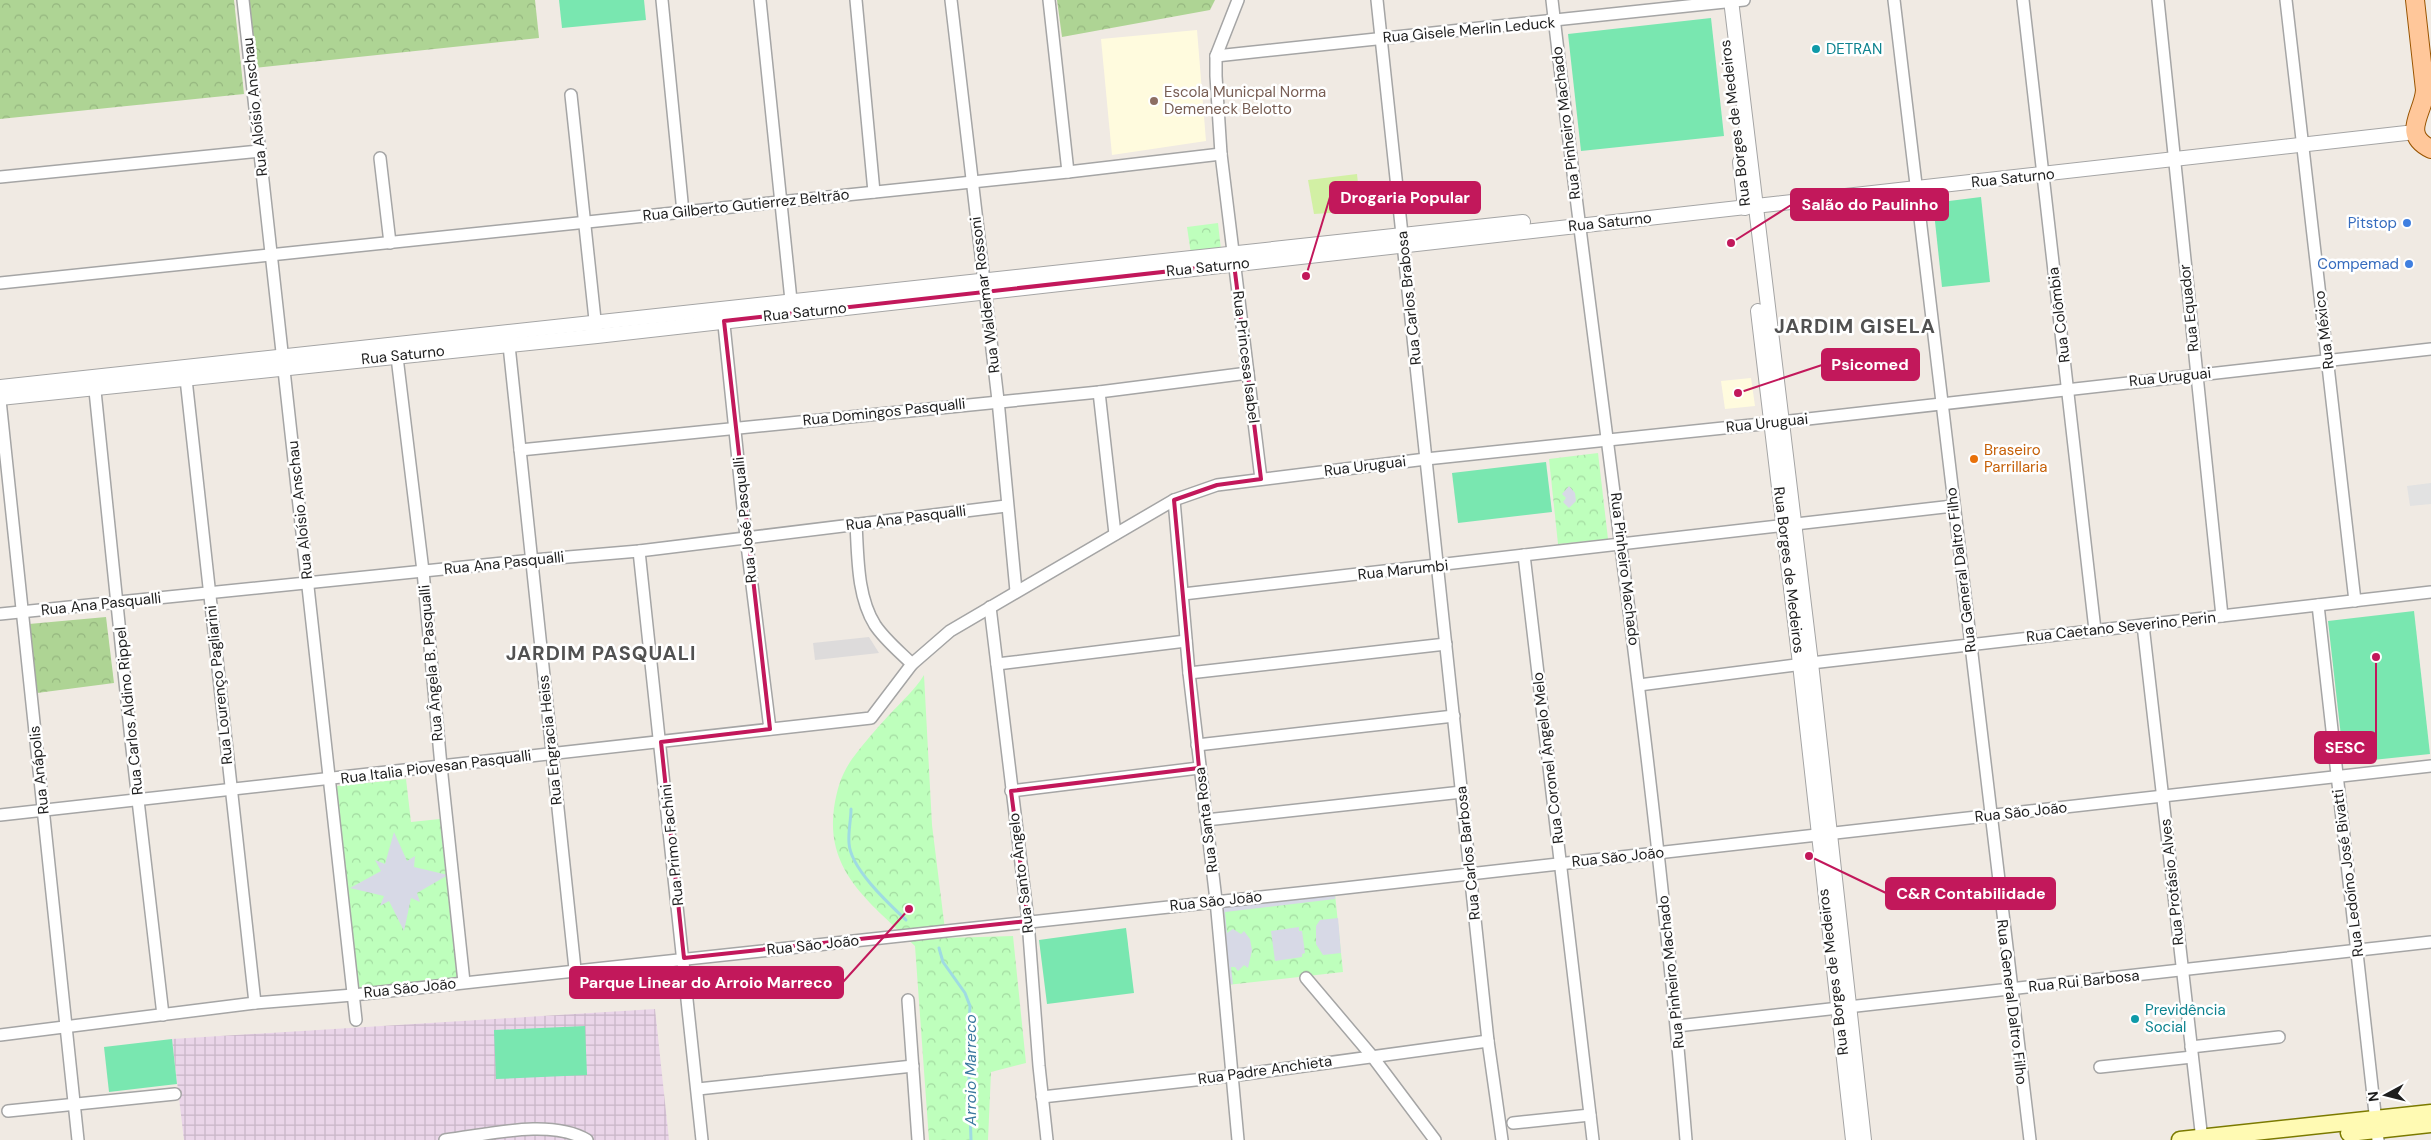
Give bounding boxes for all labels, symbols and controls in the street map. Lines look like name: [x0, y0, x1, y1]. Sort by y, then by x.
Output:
street label: Rua Gisele Merlin Leduck: [1382, 12, 1556, 48]
street label: Rua Aloísio Anschau: [238, 37, 272, 177]
street label: Rua Borges de Medeiros: [1715, 39, 1755, 207]
place label: DETRAN: [1826, 39, 1882, 59]
marker: DETRAN: [1810, 43, 1822, 55]
street label: Rua Pinheiro Machado: [1547, 45, 1585, 201]
place label: Escola Municpal Norma Demeneck Belotto: [1164, 82, 1326, 119]
marker: Escola Municpal Norma Demeneck Belotto: [1148, 95, 1160, 107]
street label: Rua Saturno: [1970, 164, 2056, 192]
callout: Drogaria Popular: [1330, 182, 1480, 213]
street label: Rua Gilberto Gutierrez Beltrão: [642, 184, 850, 226]
text: Drogaria Popular: [1340, 187, 1470, 208]
callout: Salão do Paulinho: [1791, 189, 1948, 220]
text: Salão do Paulinho: [1802, 194, 1938, 215]
street label: Rua Saturno: [1567, 208, 1653, 236]
place label: Pitstop: [2348, 213, 2397, 233]
street label: Rua Waldemar Rossoni: [965, 216, 1005, 374]
marker: Pitstop: [2401, 217, 2413, 229]
street label: Rua Carlos Brabosa: [1392, 230, 1426, 366]
street label: Rua Saturno: [1165, 253, 1251, 281]
place label: Compemad: [2317, 254, 2399, 274]
marker: Compemad: [2403, 258, 2415, 270]
street label: Rua Equador: [2174, 263, 2204, 353]
street label: Rua Colômbia: [2043, 266, 2075, 364]
street label: Rua México: [2309, 289, 2339, 370]
street label: Rua Princesa Isabel: [1228, 290, 1264, 424]
street label: Rua Saturno: [762, 298, 848, 326]
district label: JARDIM GISELA: [1774, 313, 1936, 339]
street label: Rua Saturno: [360, 341, 446, 369]
callout: Psicomed: [1822, 349, 1919, 380]
text: Psicomed: [1831, 354, 1909, 375]
street label: Rua Uruguai: [2128, 363, 2212, 391]
street label: Rua Domingos Pasqualli: [802, 394, 966, 430]
street label: Rua Uruguai: [1725, 409, 1809, 437]
street label: Rua Aloísio Anschau: [283, 440, 317, 580]
place label: Braseiro Parrillaria: [1984, 440, 2047, 477]
street label: Rua Uruguai: [1323, 451, 1407, 481]
marker: Braseiro Parrillaria: [1968, 453, 1980, 465]
street label: Rua José Pasqualli: [728, 456, 762, 584]
street label: Rua Borges de Medeiros: [1769, 486, 1809, 654]
street label: Rua General Daltro Filho: [1941, 486, 1981, 654]
street label: Rua Pinheiro Machado: [1606, 491, 1644, 647]
street label: Rua Ana Pasqualli: [845, 501, 967, 535]
street label: Rua Ana Pasqualli: [443, 547, 565, 579]
street label: Rua Marumbi: [1357, 555, 1449, 585]
street label: Rua Ângela B. Pasqualli: [414, 584, 448, 742]
street label: Rua Ana Pasqualli: [40, 588, 162, 620]
street label: Rua Lourenço Pagliarini: [201, 604, 237, 766]
street label: Rua Caetano Severino Perin: [2025, 607, 2217, 647]
street label: Rua Carlos Aldino Rippel: [110, 626, 148, 796]
district label: JARDIM PASQUALI: [506, 640, 696, 666]
street label: Rua Coronel Ângelo Melo: [1528, 671, 1568, 845]
street label: Rua Engracia Heiss: [533, 674, 567, 806]
street label: Rua Anápolis: [24, 725, 54, 815]
callout: SESC: [2315, 732, 2376, 763]
text: SESC: [2325, 737, 2365, 758]
street label: Rua Italia Piovesan Pasqualli: [340, 745, 532, 789]
street label: Rua Santa Rosa: [1190, 766, 1222, 874]
street label: Rua Primo Fachini: [656, 783, 688, 907]
street label: Rua Carlos Barbosa: [1451, 785, 1485, 921]
street label: Rua Ledoíno José Bivatti: [2328, 788, 2368, 958]
street label: Rua São João: [1974, 797, 2068, 827]
street label: Rua Santo Ângelo: [1004, 812, 1038, 934]
street label: Rua Protásio Alves: [2155, 818, 2189, 946]
street label: Rua São João: [1571, 842, 1665, 872]
callout: C&R Contabilidade: [1886, 878, 2055, 909]
text: C&R Contabilidade: [1896, 883, 2046, 904]
street label: Rua São João: [1169, 886, 1263, 916]
street label: Rua Borges de Medeiros: [1813, 888, 1853, 1056]
street label: Rua Pinheiro Machado: [1653, 894, 1689, 1050]
street label: Rua General Daltro Filho: [1992, 918, 2032, 1086]
street label: Rua São João: [766, 930, 860, 960]
street label: Rua Rui Barbosa: [2028, 965, 2140, 997]
callout: Parque Linear do Arroio Marreco: [570, 967, 843, 998]
text: Parque Linear do Arroio Marreco: [580, 972, 832, 993]
street label: Rua São João: [363, 973, 457, 1003]
place label: Previdência Social: [2145, 1000, 2226, 1037]
marker: Previdência Social: [2129, 1013, 2141, 1025]
water label: Arroio Marreco: [960, 1014, 981, 1127]
street label: Rua Padre Anchieta: [1197, 1051, 1333, 1089]
north arrow: [2361, 1070, 2411, 1120]
text: N: [2364, 1090, 2383, 1103]

